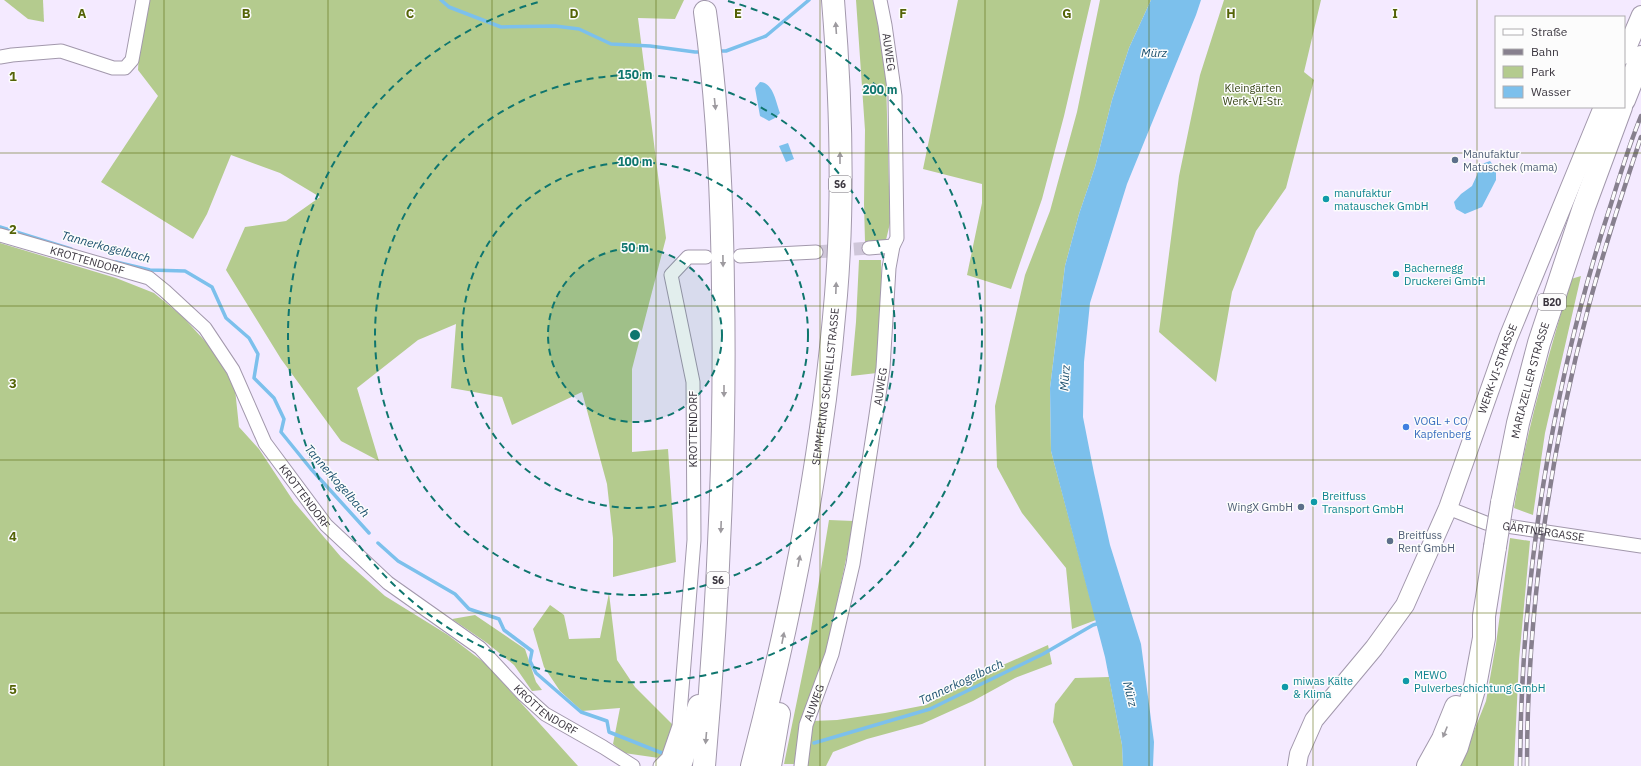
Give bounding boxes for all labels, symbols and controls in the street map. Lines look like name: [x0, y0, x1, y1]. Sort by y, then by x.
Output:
text: A: [78, 5, 87, 22]
text: B: [242, 5, 251, 22]
text: C: [406, 5, 415, 22]
text: D: [569, 5, 579, 22]
text: E: [734, 5, 742, 22]
text: F: [899, 5, 907, 22]
text: G: [1062, 5, 1072, 22]
text: H: [1226, 5, 1236, 22]
text: I: [1392, 5, 1398, 22]
legend: [1495, 16, 1625, 108]
one-way arrow: [832, 22, 839, 34]
text: Straße: [1531, 24, 1568, 39]
street label: AUWEG: [879, 32, 899, 72]
text: Bahn: [1531, 44, 1559, 59]
water label: Mürz: [1141, 45, 1168, 60]
text: Park: [1531, 64, 1556, 79]
text: 150 m: [617, 67, 653, 82]
text: 1: [9, 68, 17, 85]
park label: Kleingärten Werk-VI-Str.: [1223, 81, 1283, 108]
text: 200 m: [862, 82, 898, 97]
text: Wasser: [1531, 84, 1571, 99]
one-way arrow: [711, 98, 718, 110]
place label: Manufaktur Matuschek (mama): [1463, 147, 1558, 174]
one-way arrow: [837, 151, 843, 164]
text: 100 m: [617, 154, 653, 169]
marker: Manufaktur Matuschek (mama): [1450, 155, 1460, 165]
road number: S6: [829, 176, 851, 192]
place label: manufaktur matauschek GmbH: [1334, 186, 1428, 213]
marker: manufaktur matauschek GmbH: [1321, 194, 1331, 204]
text: 2: [9, 221, 17, 238]
water label: Tannerkogelbach: [60, 227, 152, 266]
text: 50 m: [621, 240, 649, 255]
street label: KROTTENDORF: [49, 243, 126, 278]
one-way arrow: [720, 255, 726, 268]
place label: Bachernegg Druckerei GmbH: [1404, 261, 1486, 288]
marker: Bachernegg Druckerei GmbH: [1391, 269, 1401, 279]
one-way arrow: [833, 282, 840, 294]
road number: B20: [1538, 294, 1566, 310]
street label: SEMMERING SCHNELLSTRASSE: [809, 307, 842, 466]
street label: MARIAZELLER STRASSE: [1508, 320, 1552, 440]
street label: WERK-VI-STRASSE: [1475, 322, 1520, 415]
centre of rings: [628, 328, 642, 342]
water label: Mürz: [1056, 364, 1073, 391]
street label: AUWEG: [871, 366, 890, 406]
text: 3: [9, 375, 17, 392]
one-way arrow: [721, 385, 727, 398]
street label: KROTTENDORF: [686, 391, 700, 467]
place label: VOGL + CO Kapfenberg: [1414, 414, 1471, 441]
marker: VOGL + CO Kapfenberg: [1401, 422, 1411, 432]
water label: Tannerkogelbach: [302, 441, 373, 520]
street label: KROTTENDORF: [276, 461, 333, 532]
place label: Breitfuss Transport GmbH: [1322, 489, 1404, 516]
marker: Breitfuss Transport GmbH: [1309, 497, 1319, 507]
place label: WingX GmbH: [1228, 500, 1293, 514]
marker: WingX GmbH: [1296, 502, 1306, 512]
street label: GÄRTNERGASSE: [1502, 519, 1585, 545]
one-way arrow: [718, 521, 724, 534]
text: 4: [9, 528, 17, 545]
place label: Breitfuss Rent GmbH: [1398, 528, 1455, 555]
marker: Breitfuss Rent GmbH: [1385, 536, 1395, 546]
one-way arrow: [796, 555, 802, 567]
road number: S6: [707, 572, 729, 588]
one-way arrow: [781, 632, 787, 644]
water label: Tannerkogelbach: [916, 655, 1006, 708]
place label: MEWO Pulverbeschichtung GmbH: [1414, 668, 1545, 695]
place label: miwas Kälte & Klima: [1293, 674, 1353, 701]
marker: MEWO Pulverbeschichtung GmbH: [1401, 676, 1411, 686]
water label: Mürz: [1120, 679, 1141, 709]
text: 5: [9, 681, 17, 698]
street label: KROTTENDORF: [511, 681, 580, 738]
street label: AUWEG: [801, 682, 827, 723]
marker: miwas Kälte & Klima: [1280, 682, 1290, 692]
one-way arrow: [1442, 727, 1448, 739]
one-way arrow: [703, 732, 710, 744]

